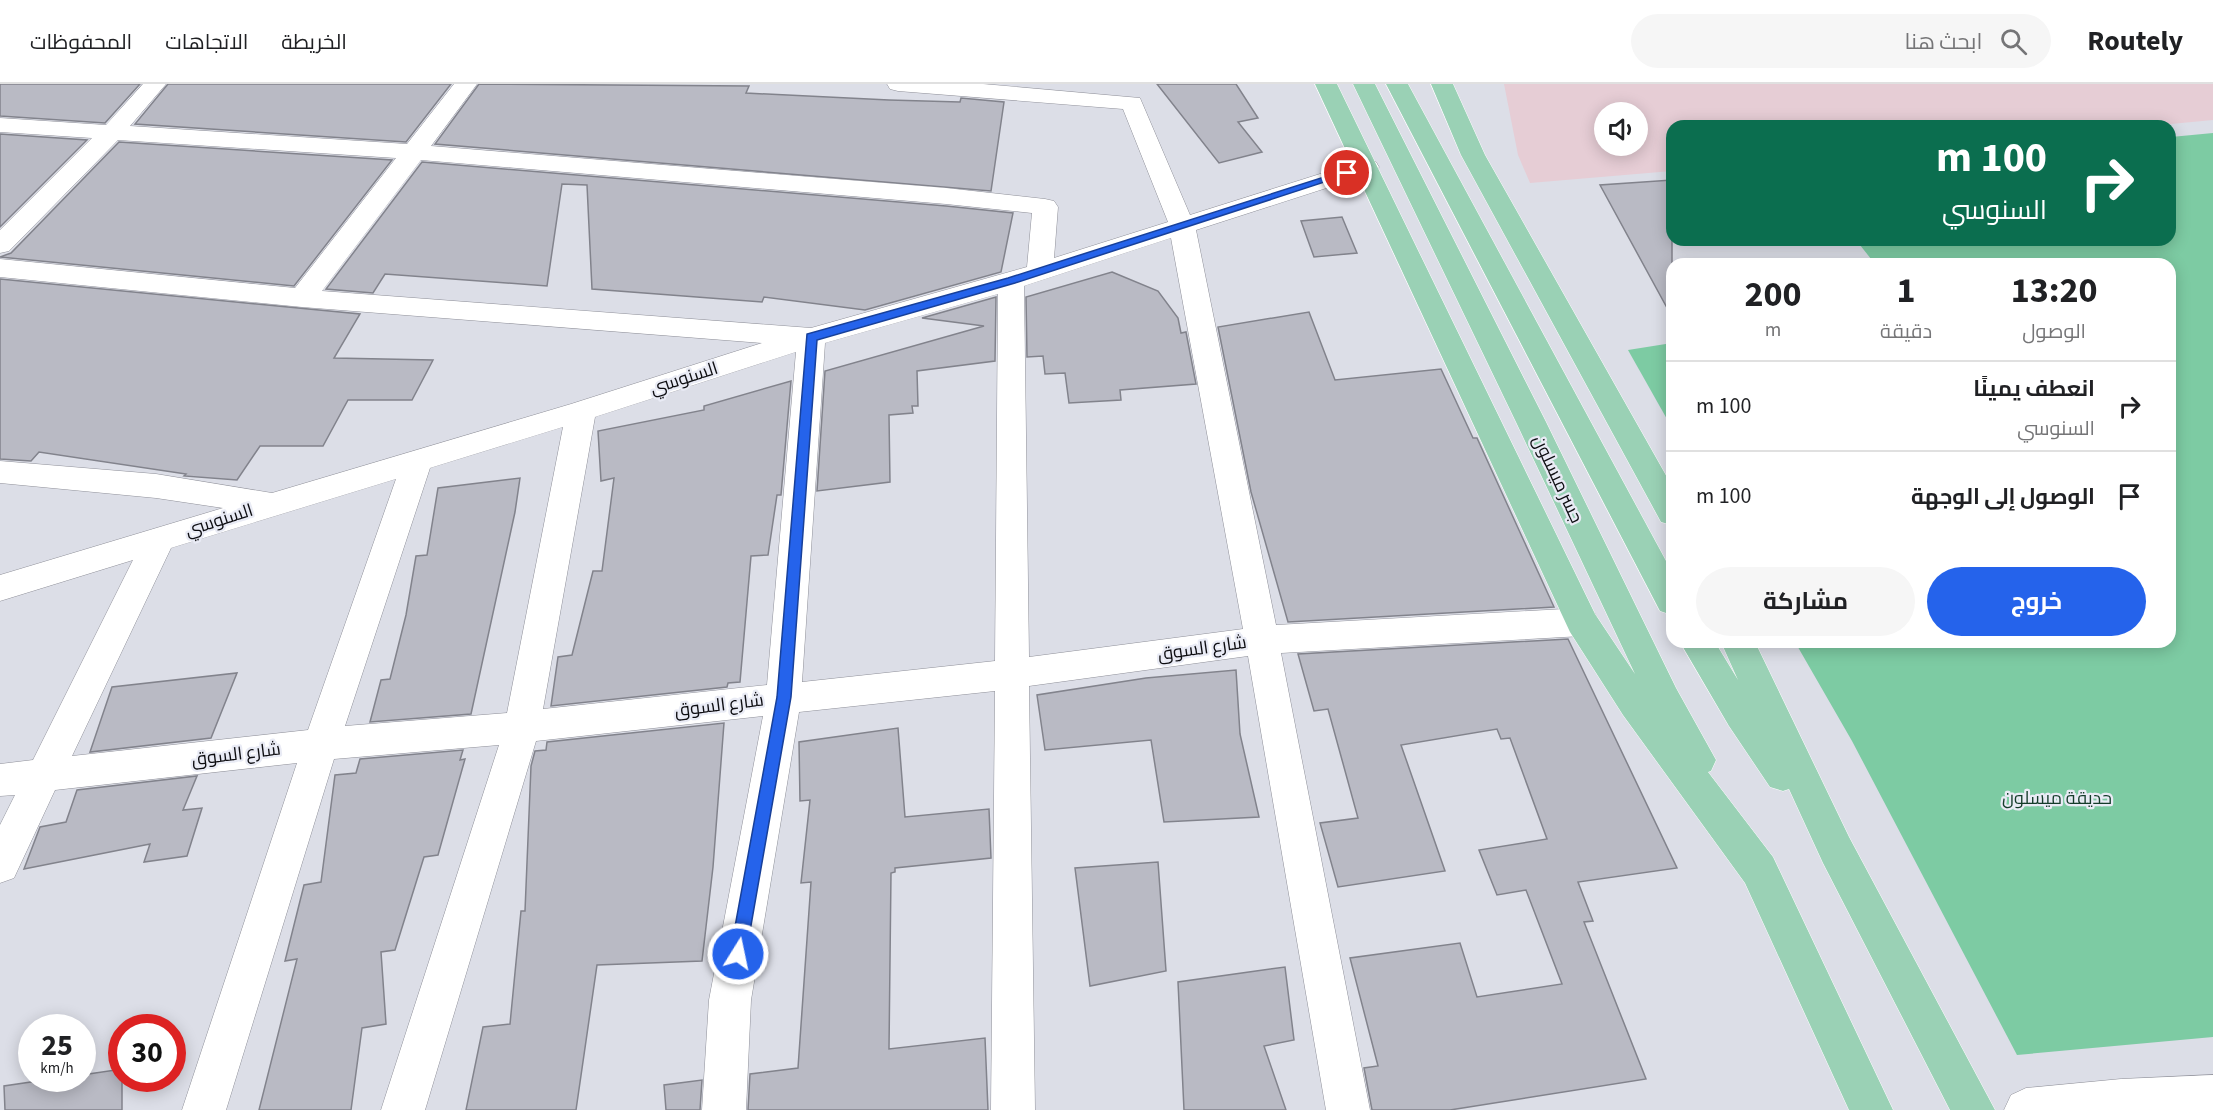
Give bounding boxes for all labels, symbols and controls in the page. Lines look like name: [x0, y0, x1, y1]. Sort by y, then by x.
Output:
search box: [1631, 14, 2051, 68]
text: Routely: [2087, 21, 2183, 61]
icon: search: [1997, 25, 2030, 58]
text: ابحث هنا: [1904, 26, 1982, 58]
text: المحفوظات: [30, 27, 132, 57]
text: الاتجاهات: [165, 27, 248, 57]
text: الخريطة: [281, 27, 347, 57]
map controls: [1594, 102, 1648, 156]
button: sound: [1594, 102, 1648, 156]
text: 100 m: [1936, 128, 2047, 188]
icon: right: [2068, 144, 2146, 222]
pin: [1321, 147, 1372, 198]
icon: arrive: [1330, 156, 1363, 189]
text: السنوسي: [1942, 191, 2047, 230]
text: 1: [1897, 265, 1916, 316]
text: 13:20: [2011, 265, 2097, 316]
text: 200: [1745, 269, 1802, 320]
text: m: [1765, 316, 1781, 344]
text: دقيقة: [1880, 318, 1932, 346]
text: الوصول: [2022, 318, 2086, 346]
street label: السنوسي: [647, 356, 721, 401]
text: انعطف يمينًا: [1973, 373, 2095, 405]
text: 100 m: [1696, 390, 1751, 422]
icon: right: [2113, 390, 2146, 423]
text: السنوسي: [2017, 415, 2095, 443]
street label: جسر ميسلون: [1526, 431, 1589, 527]
text: 100 m: [1696, 480, 1751, 512]
icon: arrive: [2113, 480, 2146, 513]
text: الوصول إلى الوجهة: [1911, 481, 2095, 513]
street label: السنوسي: [182, 498, 256, 543]
button: مشاركة: [1696, 567, 1915, 636]
button: خروج: [1927, 567, 2146, 636]
street label: شارع السوق: [1156, 630, 1248, 667]
street label: شارع السوق: [673, 688, 765, 723]
street label: شارع السوق: [190, 737, 282, 772]
park label: حديقة ميسلون: [2002, 786, 2112, 811]
position arrow: [706, 922, 770, 986]
speed limit sign: 30: [108, 1014, 186, 1092]
text: 25: [41, 1024, 73, 1067]
text: km/h: [40, 1058, 74, 1079]

